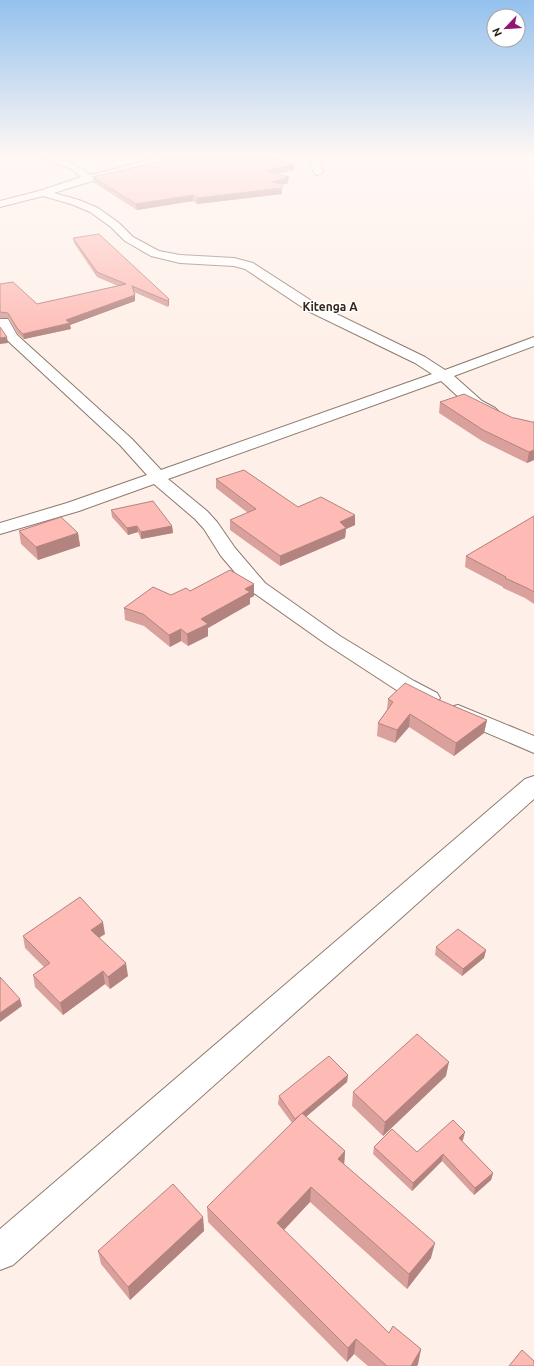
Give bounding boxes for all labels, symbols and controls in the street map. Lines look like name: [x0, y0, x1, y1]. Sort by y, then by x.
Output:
north arrow: [486, 8, 526, 48]
text: N: [490, 26, 504, 38]
district label: Kitenga A: [302, 300, 358, 313]

